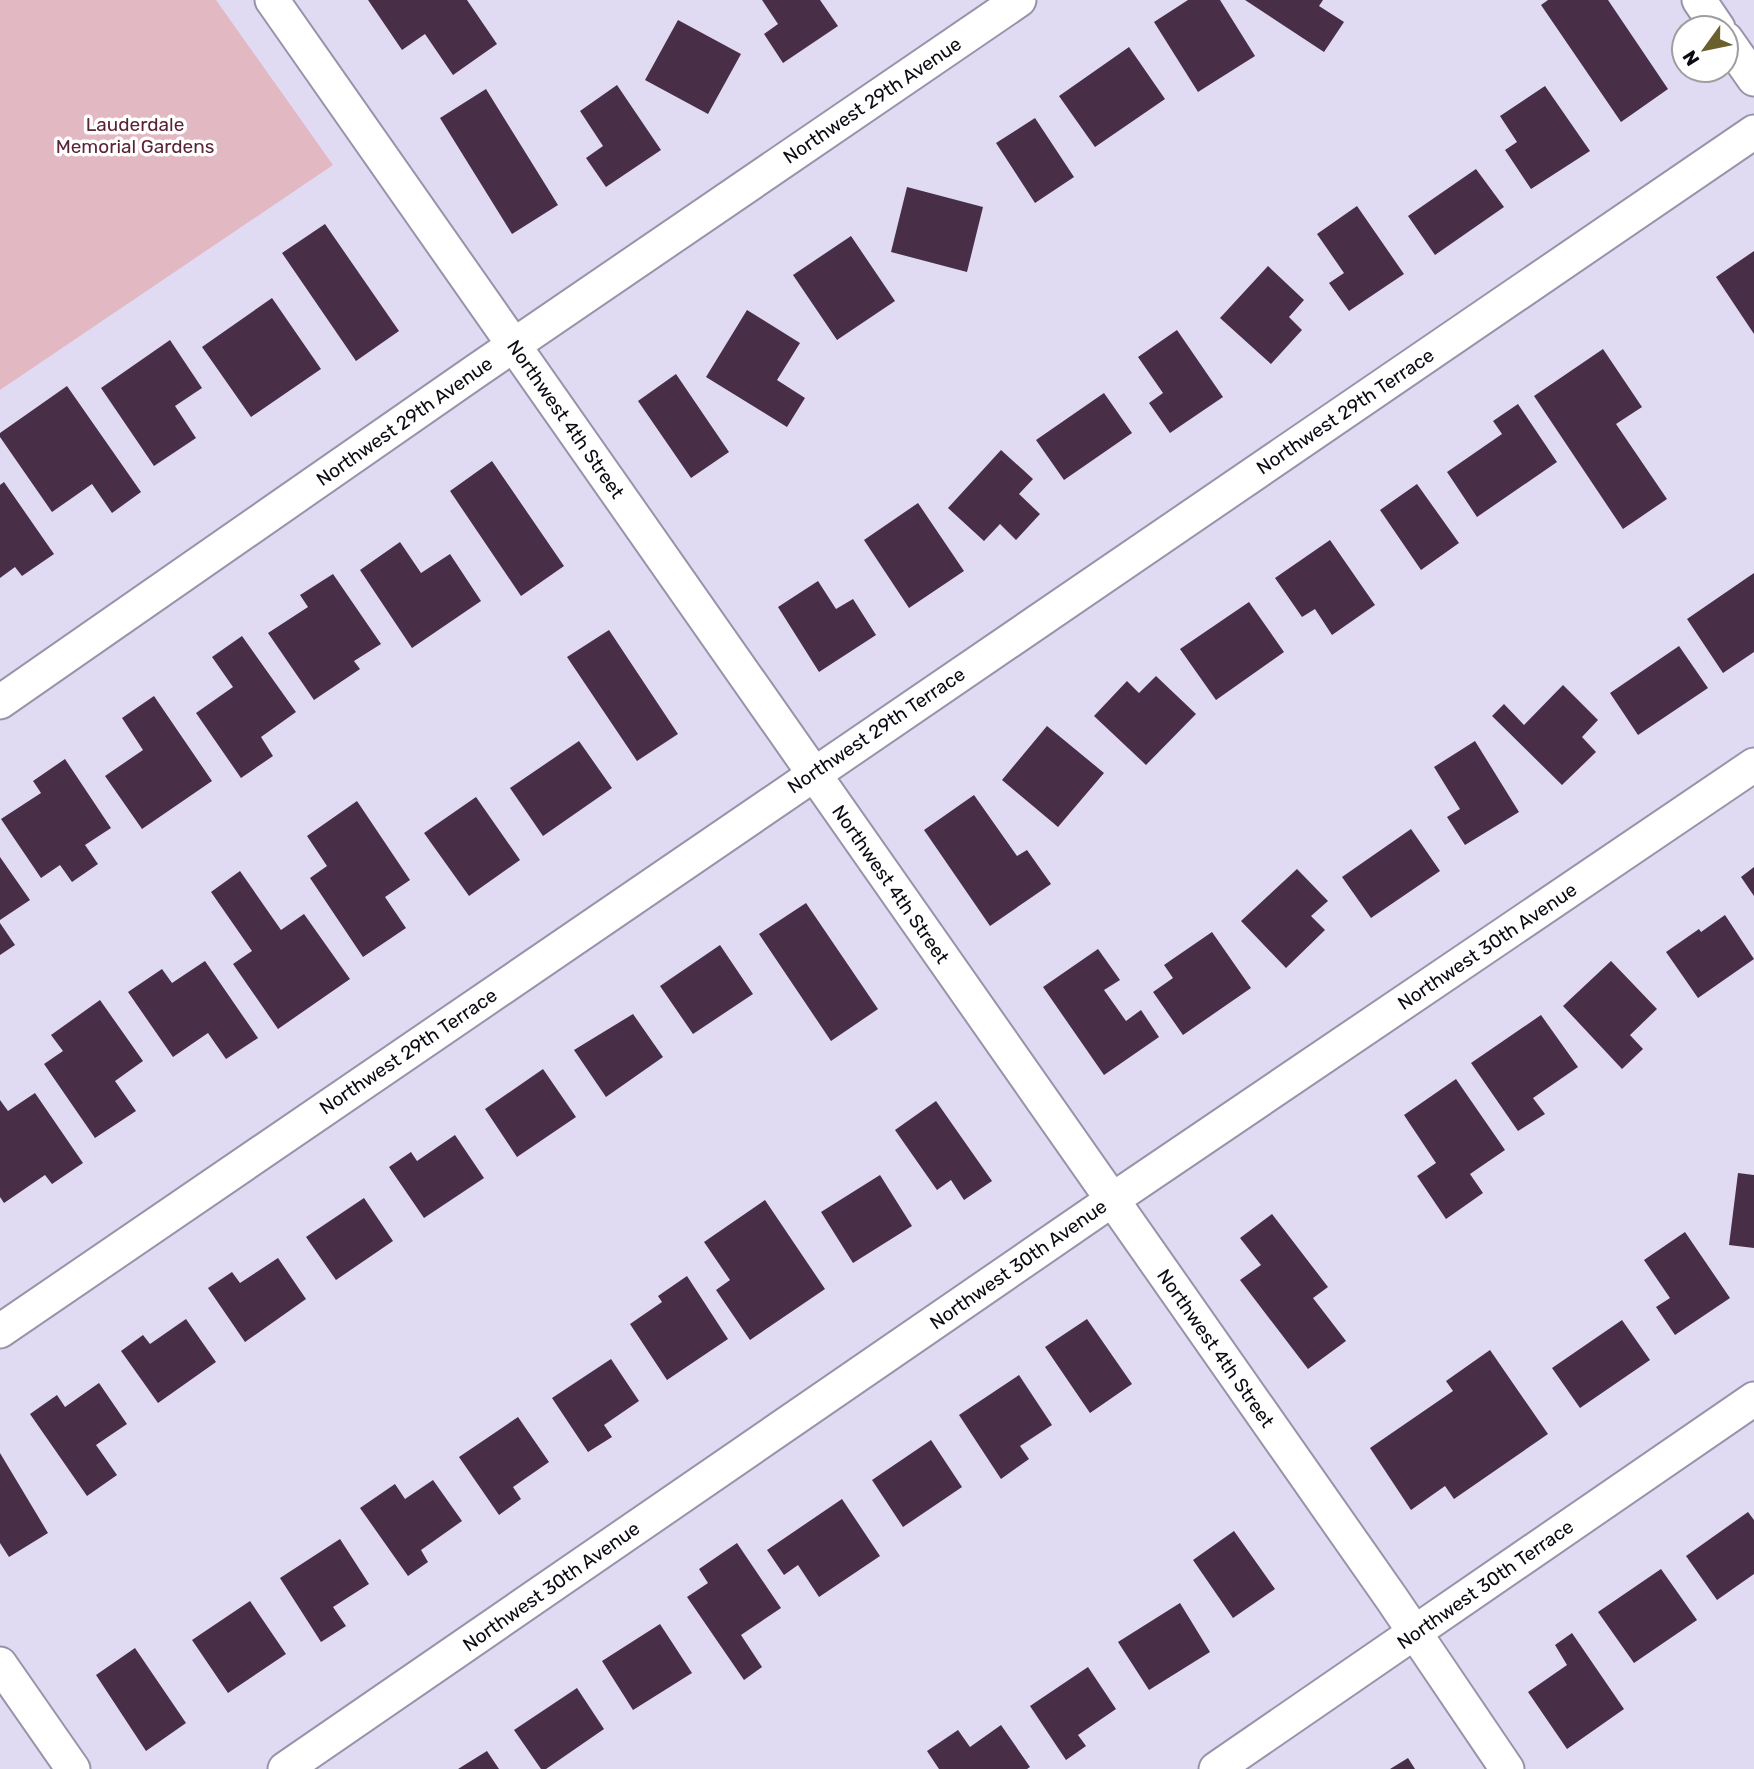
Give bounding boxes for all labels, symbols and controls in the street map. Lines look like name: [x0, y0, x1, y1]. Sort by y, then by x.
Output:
north arrow: [1670, 14, 1740, 84]
street label: Northwest 29th Avenue: [779, 32, 966, 169]
text: N: [1678, 46, 1705, 70]
park label: Lauderdale Memorial Gardens: [56, 113, 214, 158]
street label: Northwest 4th Street: [502, 336, 629, 503]
street label: Northwest 29th Terrace: [1252, 343, 1438, 479]
street label: Northwest 29th Avenue: [312, 352, 497, 491]
street label: Northwest 29th Terrace: [783, 662, 969, 798]
street label: Northwest 4th Street: [827, 801, 954, 968]
street label: Northwest 30th Avenue: [1393, 878, 1581, 1015]
street label: Northwest 29th Terrace: [315, 983, 501, 1119]
street label: Northwest 30th Avenue: [925, 1195, 1111, 1334]
street label: Northwest 4th Street: [1152, 1265, 1279, 1432]
street label: Northwest 30th Terrace: [1393, 1515, 1578, 1654]
street label: Northwest 30th Avenue: [458, 1517, 644, 1656]

